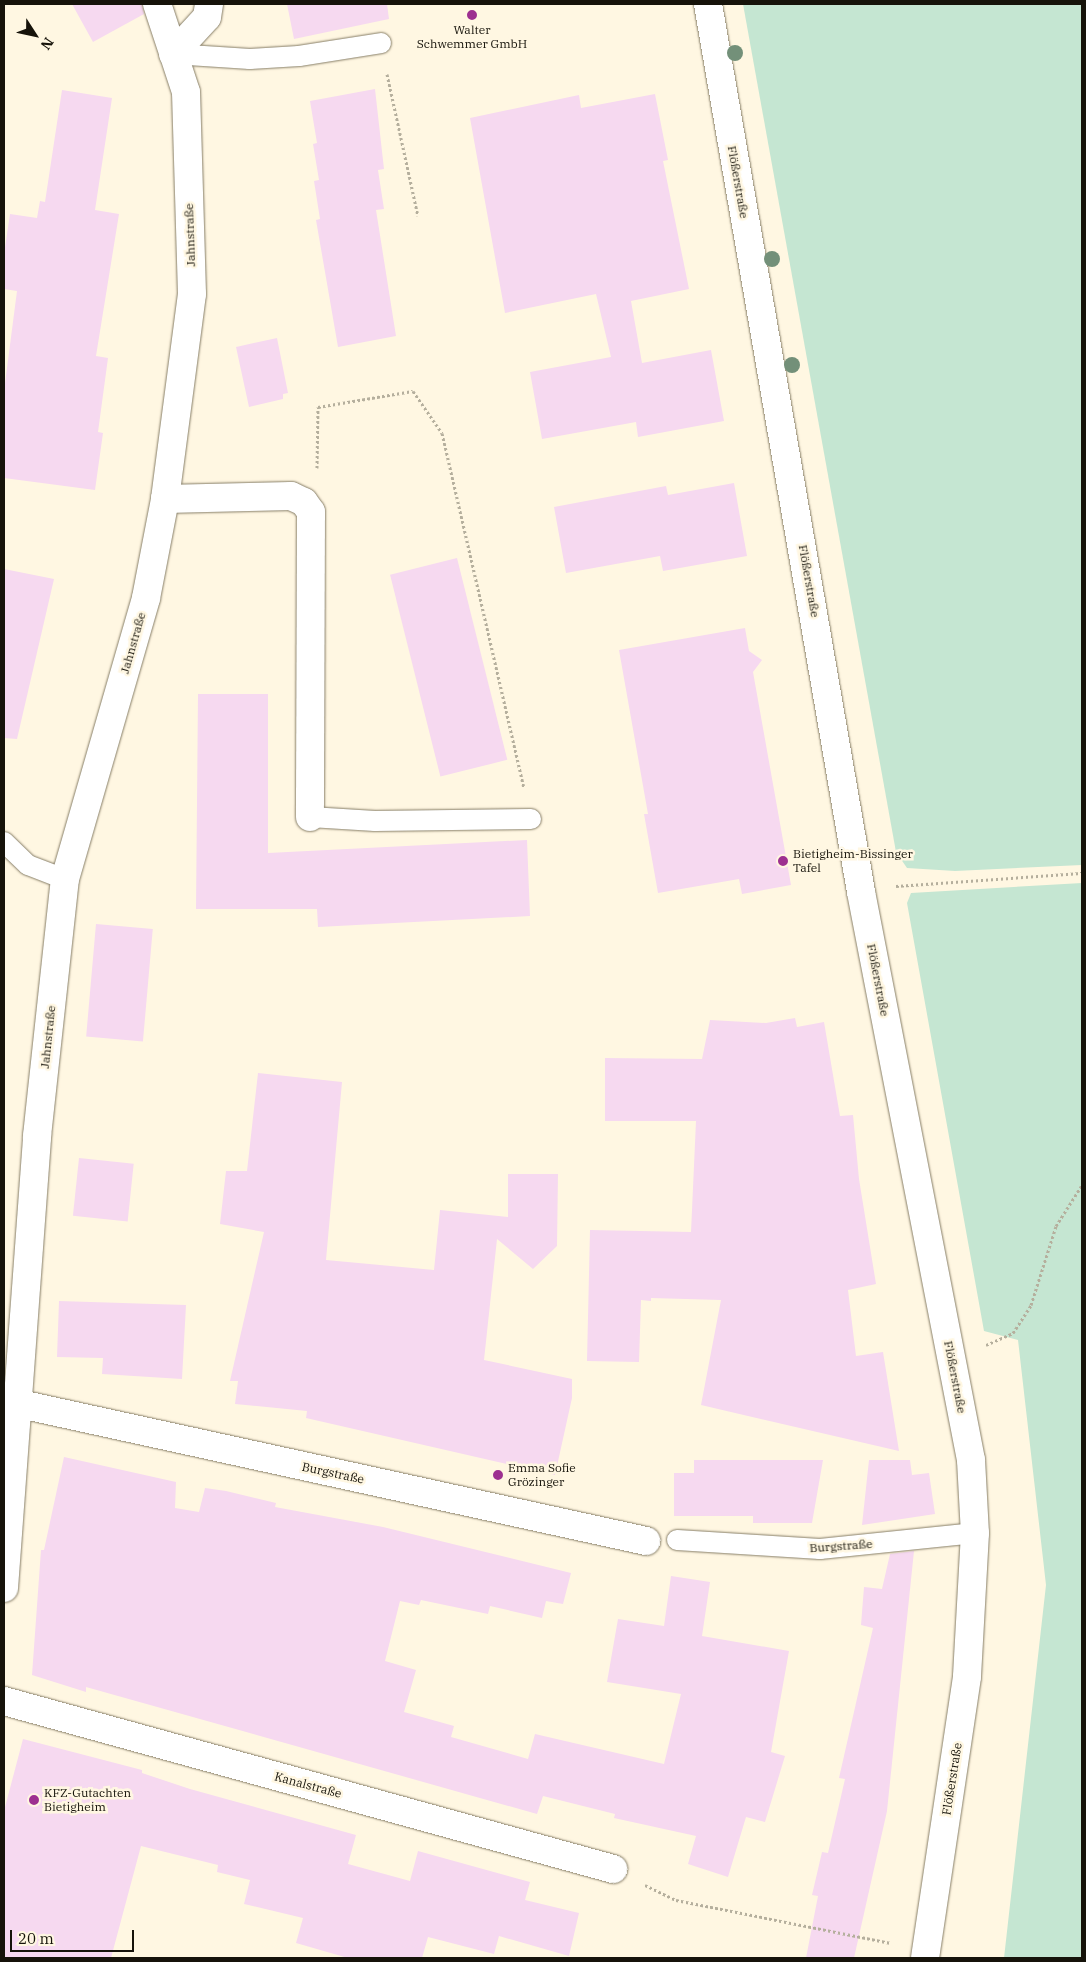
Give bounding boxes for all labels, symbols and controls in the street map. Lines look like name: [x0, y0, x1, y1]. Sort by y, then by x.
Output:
marker: Walter Schwemmer GmbH: [466, 9, 478, 21]
north arrow: [10, 10, 60, 60]
place label: Walter Schwemmer GmbH: [417, 23, 527, 51]
text: N: [37, 34, 58, 53]
street label: Flößerstraße: [725, 145, 751, 219]
street label: Jahnstraße: [182, 203, 198, 267]
street label: Flößerstraße: [796, 544, 822, 618]
street label: Jahnstraße: [117, 611, 149, 675]
place label: Bietigheim-Bissinger Tafel: [793, 847, 913, 875]
marker: Bietigheim-Bissinger Tafel: [777, 855, 789, 867]
street label: Flößerstraße: [864, 943, 892, 1017]
street label: Jahnstraße: [38, 1005, 58, 1069]
street label: Flößerstraße: [941, 1340, 969, 1414]
street label: Burgstraße: [301, 1459, 365, 1487]
place label: Emma Sofie Grözinger: [508, 1461, 576, 1489]
marker: Emma Sofie Grözinger: [492, 1469, 504, 1481]
street label: Burgstraße: [809, 1537, 873, 1555]
street label: Flößerstraße: [939, 1742, 965, 1816]
street label: Kanalstraße: [273, 1769, 343, 1801]
place label: KFZ-Gutachten Bietigheim: [44, 1786, 131, 1814]
marker: KFZ-Gutachten Bietigheim: [28, 1794, 40, 1806]
scale bar: [12, 1920, 136, 1952]
text: 20 m: [18, 1929, 54, 1948]

